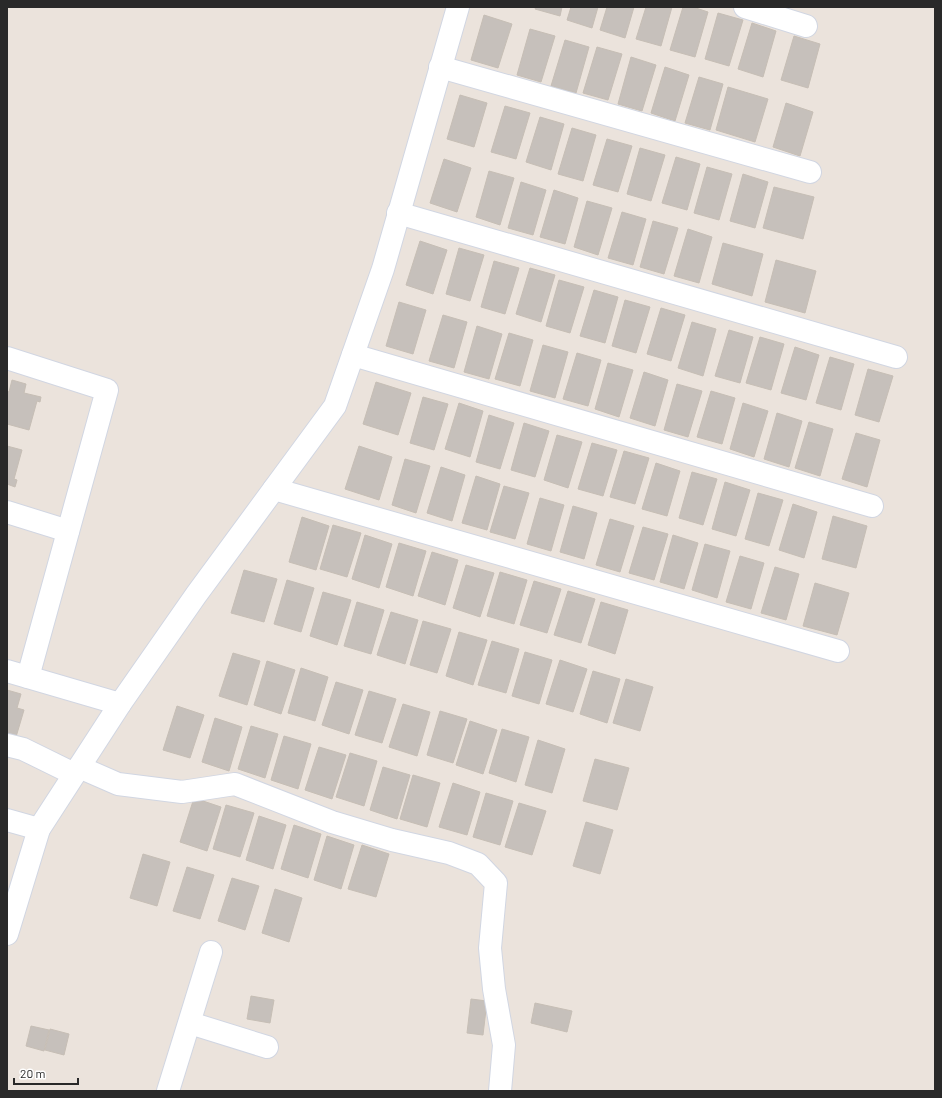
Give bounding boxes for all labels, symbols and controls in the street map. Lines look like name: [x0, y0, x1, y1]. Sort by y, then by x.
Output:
scale bar: [14, 1060, 78, 1086]
text: 20 m: [20, 1066, 46, 1080]

